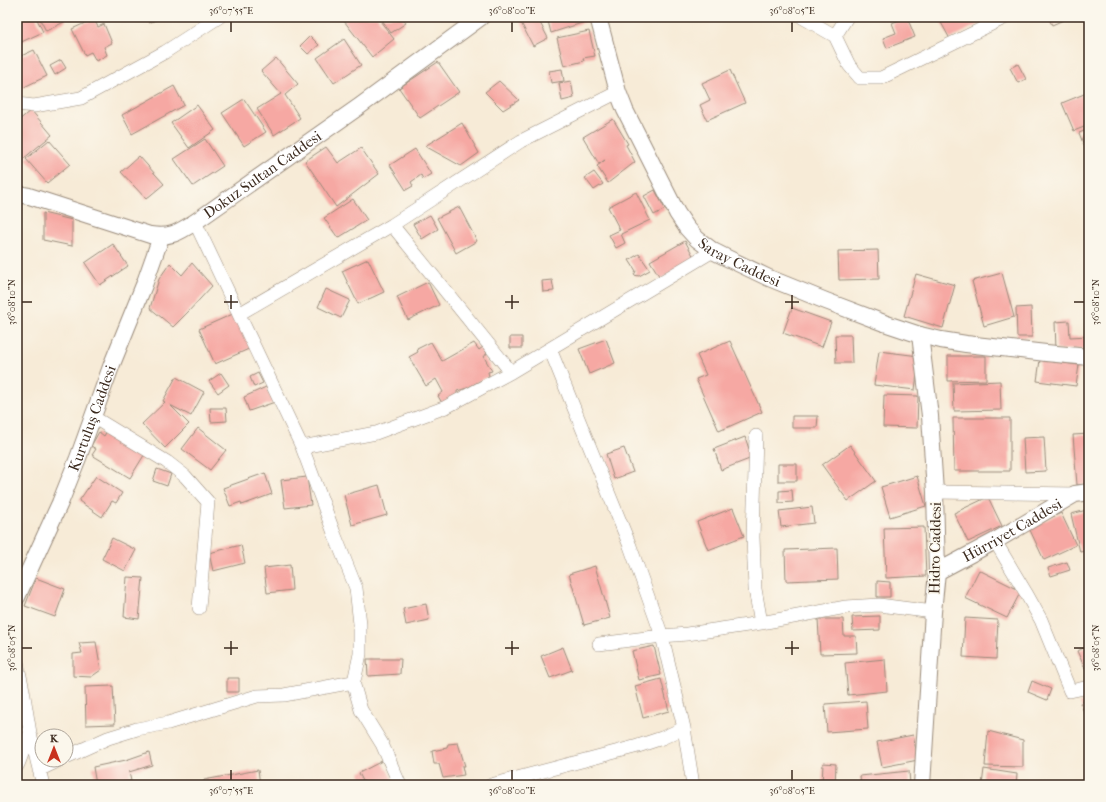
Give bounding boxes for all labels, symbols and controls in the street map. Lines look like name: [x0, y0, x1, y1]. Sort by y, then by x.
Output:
text: 36°07'55"E: [209, 5, 253, 17]
text: 36°08'00"E: [489, 5, 535, 17]
text: 36°08'05"E: [769, 5, 815, 17]
street label: Dokuz Sultan Caddesi: [200, 127, 325, 222]
street label: Saray Caddesi: [695, 234, 784, 291]
text: 36°08'10"N: [6, 278, 18, 325]
text: 36°08'10"N: [1090, 278, 1102, 325]
street label: Kurtuluş Caddesi: [65, 362, 120, 474]
street label: Hürriyet Caddesi: [959, 494, 1066, 566]
street label: Hidro Caddesi: [925, 501, 945, 594]
text: 36°08'05"N: [6, 624, 18, 672]
text: 36°08'05"N: [1090, 624, 1102, 672]
north arrow: [34, 728, 74, 768]
text: K: [50, 732, 59, 745]
text: 36°07'55"E: [209, 785, 253, 797]
text: 36°08'00"E: [489, 785, 535, 797]
text: 36°08'05"E: [769, 785, 815, 797]

